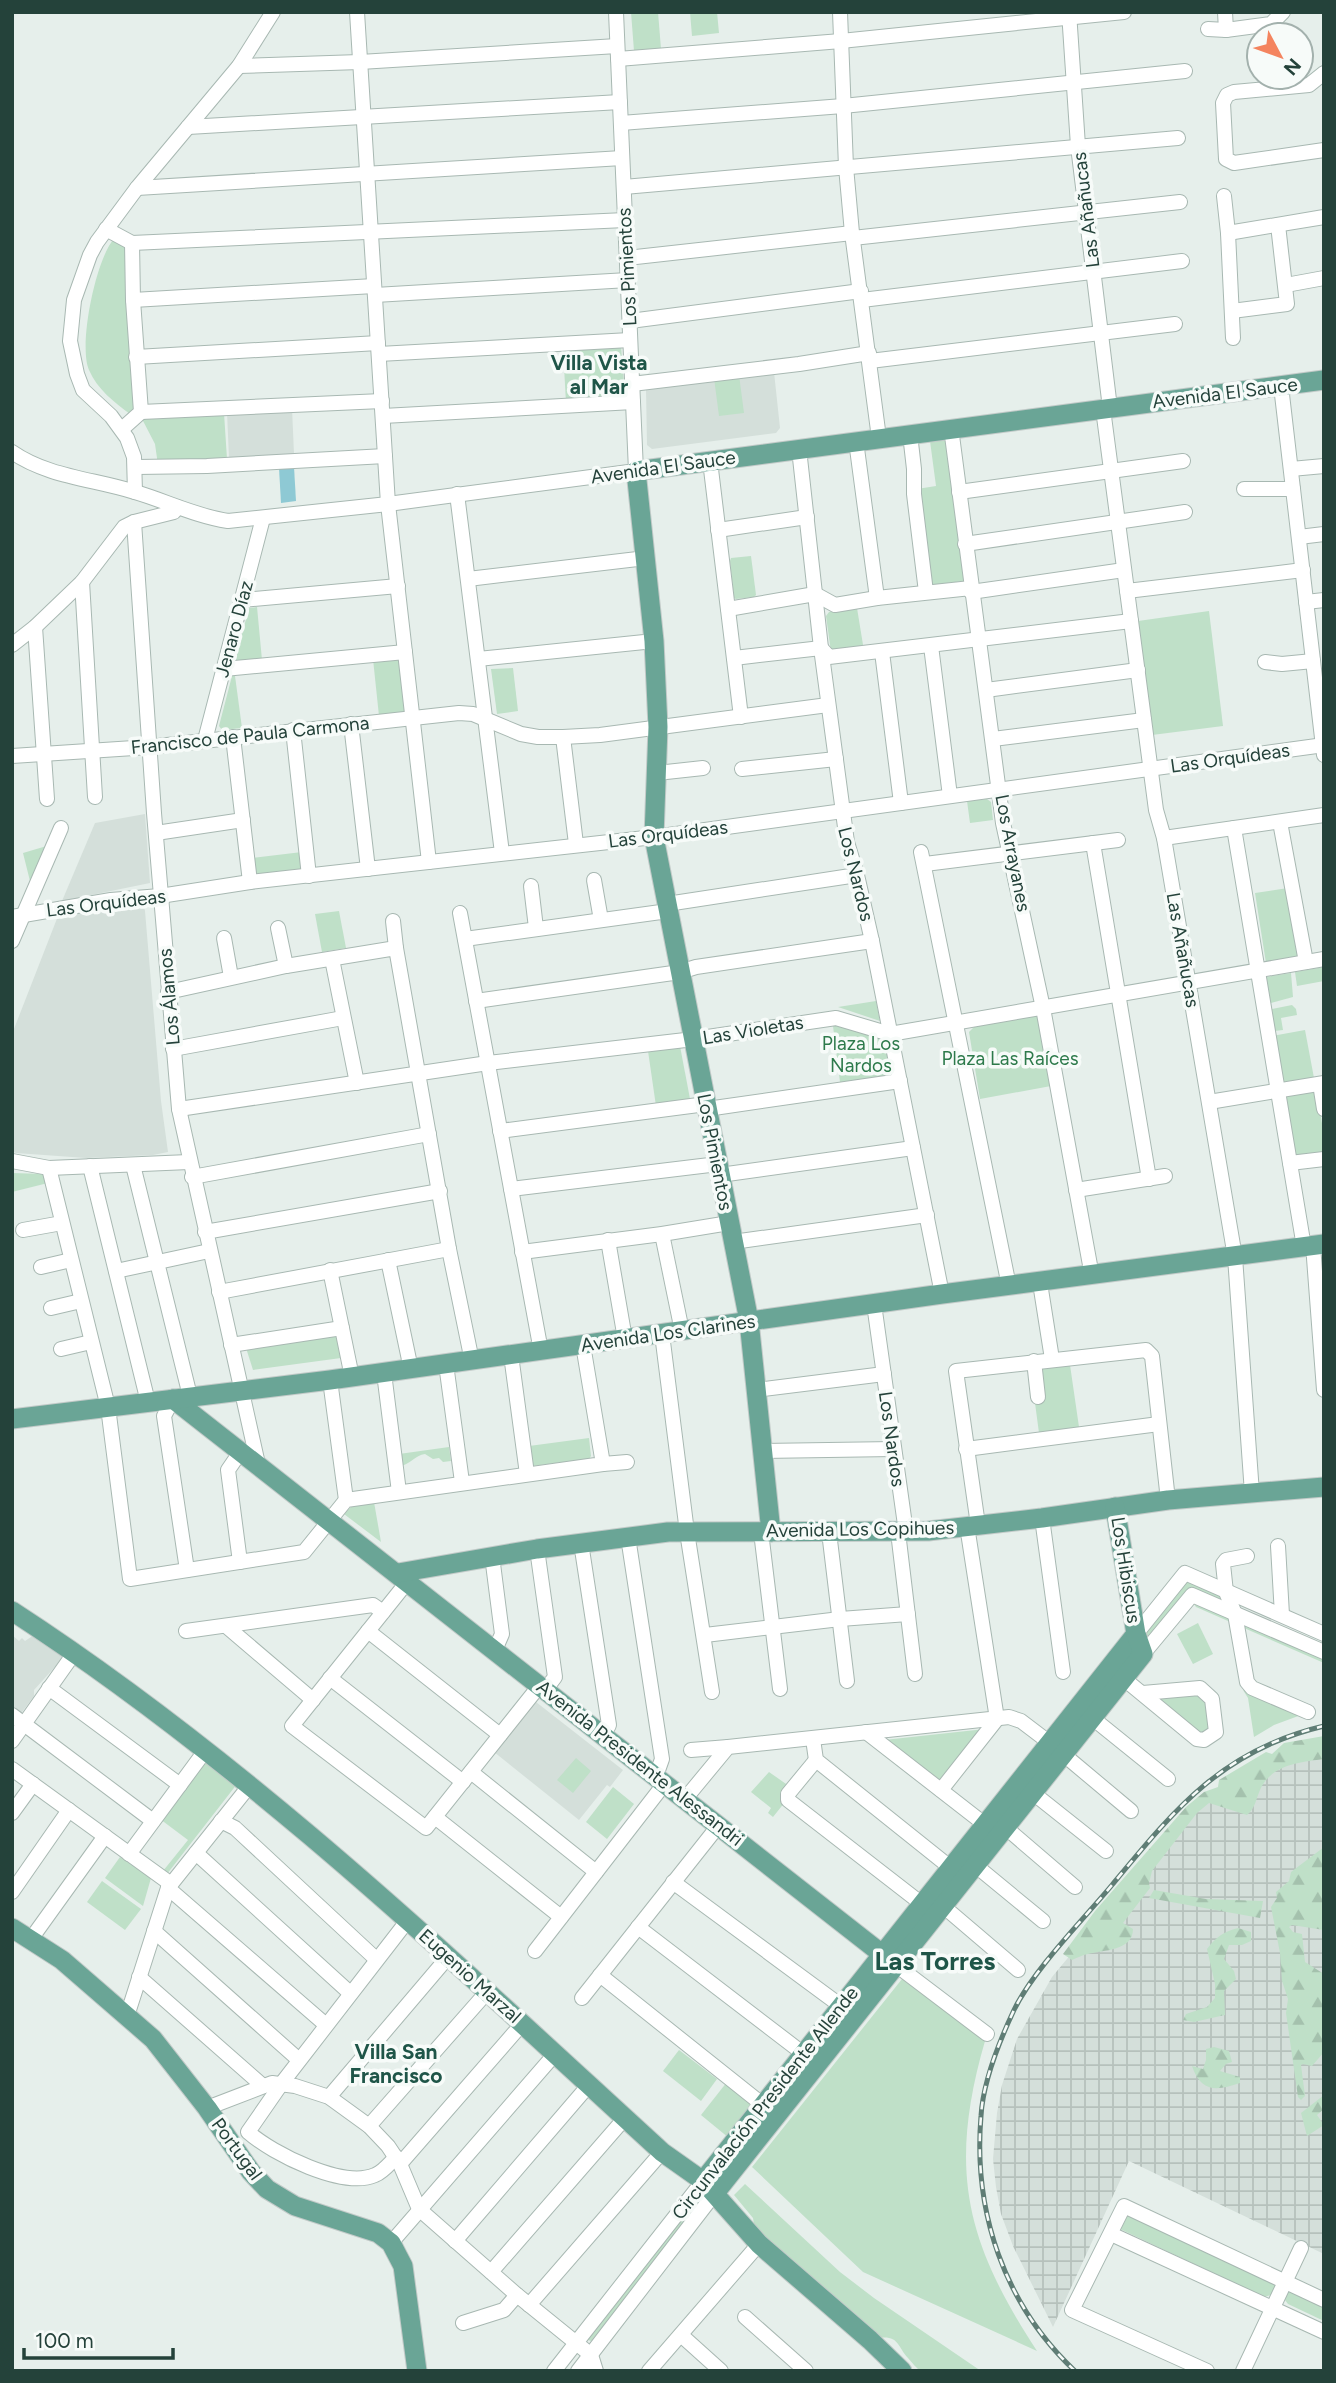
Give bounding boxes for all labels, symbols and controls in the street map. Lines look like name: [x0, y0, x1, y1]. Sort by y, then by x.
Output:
north arrow: [1245, 21, 1315, 91]
text: N: [1279, 54, 1306, 80]
street label: Las Añañucas: [1067, 151, 1105, 269]
street label: Los Pimientos: [612, 207, 642, 327]
district label: Villa Vista al Mar: [550, 350, 648, 399]
street label: Avenida El Sauce: [1151, 373, 1299, 413]
street label: Avenida El Sauce: [589, 445, 737, 489]
street label: Jenaro Díaz: [210, 578, 258, 680]
street label: Francisco de Paula Carmona: [130, 711, 370, 759]
street label: Las Orquídeas: [1169, 738, 1291, 778]
street label: Los Arrayanes: [990, 792, 1036, 914]
street label: Las Orquídeas: [607, 815, 729, 853]
street label: Los Nardos: [833, 825, 879, 924]
street label: Las Orquídeas: [45, 884, 167, 922]
street label: Las Añañucas: [1162, 891, 1204, 1009]
street label: Los Álamos: [153, 947, 185, 1046]
street label: Las Violetas: [701, 1011, 805, 1049]
park label: Plaza Los Nardos: [822, 1032, 900, 1077]
park label: Plaza Las Raíces: [941, 1047, 1079, 1070]
street label: Los Pimientos: [692, 1092, 738, 1212]
street label: Avenida Los Clarines: [579, 1309, 757, 1357]
street label: Los Nardos: [874, 1390, 910, 1488]
street label: Los Hibiscus: [1106, 1515, 1146, 1625]
street label: Avenida Los Copihues: [766, 1516, 955, 1542]
street label: Avenida Presidente Alessandri: [532, 1675, 748, 1851]
street label: Eugenio Marzal: [414, 1924, 526, 2028]
district label: Las Torres: [875, 1945, 995, 1977]
street label: Circunvalación Presidente Allende: [667, 1982, 863, 2224]
district label: Villa San Francisco: [350, 2039, 442, 2088]
street label: Portugal: [207, 2113, 267, 2185]
scale bar: [24, 2316, 173, 2360]
text: 100 m: [35, 2328, 94, 2353]

